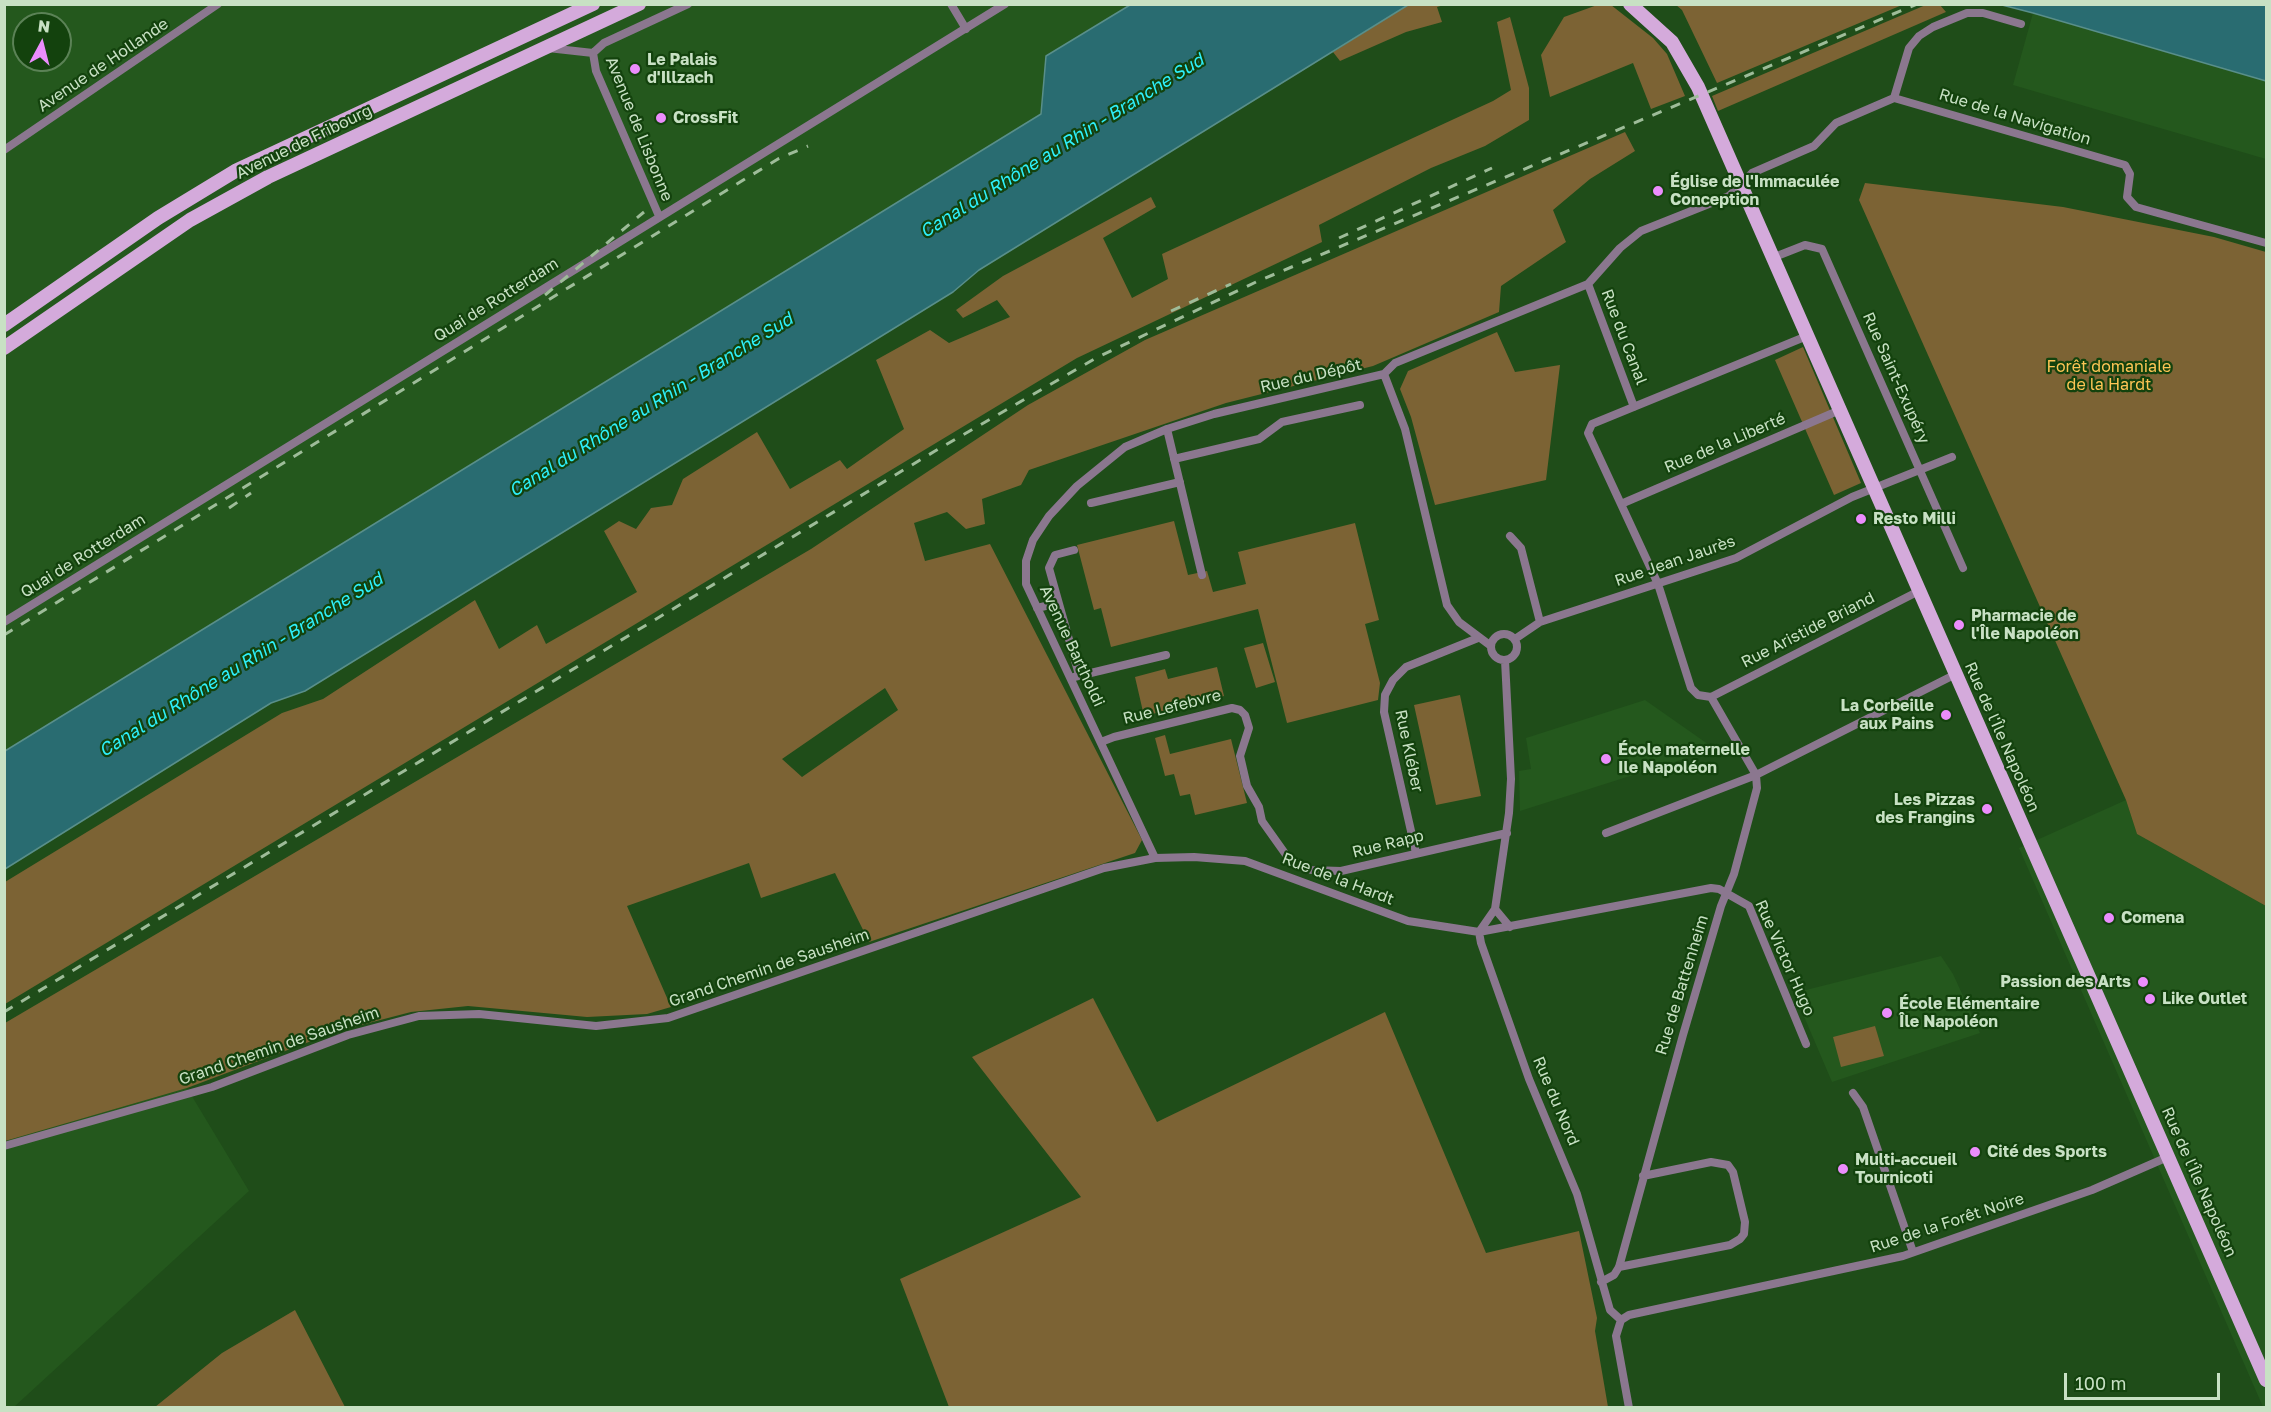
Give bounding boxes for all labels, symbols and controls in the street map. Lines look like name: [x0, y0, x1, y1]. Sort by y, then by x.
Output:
north arrow: [12, 12, 72, 72]
street label: Avenue de Hollande: [34, 14, 172, 116]
text: N: [37, 15, 51, 37]
water label: Canal du Rhône au Rhin - Branche Sud: [916, 49, 1208, 243]
place label: Le Palais d'Illzach: [647, 50, 717, 88]
street label: Avenue de Lisbonne: [601, 54, 677, 204]
marker: Le Palais d'Illzach: [628, 62, 642, 76]
street label: Rue de la Navigation: [1937, 85, 2093, 149]
street label: Avenue de Fribourg: [233, 101, 375, 183]
place label: CrossFit: [673, 108, 738, 128]
marker: CrossFit: [654, 111, 668, 125]
place label: Église de l'Immaculée Conception: [1670, 172, 1839, 210]
marker: Église de l'Immaculée Conception: [1651, 184, 1665, 198]
street label: Quai de Rotterdam: [430, 254, 562, 346]
street label: Rue du Canal: [1597, 286, 1651, 388]
water label: Canal du Rhône au Rhin - Branche Sud: [505, 308, 797, 502]
street label: Rue Saint-Exupéry: [1858, 309, 1934, 447]
street label: Rue du Dépôt: [1258, 355, 1364, 397]
park label: Forêt domaniale de la Hardt: [2047, 357, 2171, 395]
street label: Rue de la Liberté: [1662, 409, 1788, 477]
place label: Resto Milli: [1873, 509, 1956, 529]
street label: Quai de Rotterdam: [17, 510, 149, 602]
marker: Resto Milli: [1854, 512, 1868, 526]
street label: Rue Jean Jaurès: [1612, 531, 1738, 591]
water label: Canal du Rhône au Rhin - Branche Sud: [95, 568, 387, 762]
street label: Avenue Bartholdi: [1035, 582, 1109, 710]
street label: Rue Aristide Briand: [1738, 588, 1878, 672]
place label: Pharmacie de l'Île Napoléon: [1971, 606, 2079, 644]
marker: Pharmacie de l'Île Napoléon: [1952, 618, 1966, 632]
street label: Rue de l'Île Napoléon: [1960, 659, 2044, 815]
street label: Rue Lefebvre: [1121, 686, 1223, 728]
place label: La Corbeille aux Pains: [1840, 696, 1934, 734]
street label: Rue Kléber: [1391, 708, 1427, 794]
marker: La Corbeille aux Pains: [1939, 708, 1953, 722]
place label: École maternelle Ile Napoléon: [1618, 740, 1750, 778]
marker: École maternelle Ile Napoléon: [1599, 752, 1613, 766]
place label: Les Pizzas des Frangins: [1875, 790, 1975, 828]
marker: Les Pizzas des Frangins: [1980, 802, 1994, 816]
street label: Rue Rapp: [1350, 826, 1426, 862]
street label: Rue de la Hardt: [1279, 849, 1397, 909]
street label: Rue Victor Hugo: [1751, 897, 1819, 1019]
place label: Comena: [2121, 908, 2184, 928]
marker: Comena: [2102, 911, 2116, 925]
street label: Rue de Battenheim: [1652, 913, 1712, 1057]
street label: Grand Chemin de Sausheim: [666, 925, 872, 1011]
place label: Passion des Arts: [2000, 972, 2131, 992]
marker: Passion des Arts: [2136, 975, 2150, 989]
place label: Like Outlet: [2162, 989, 2247, 1009]
marker: Like Outlet: [2143, 992, 2157, 1006]
place label: École Elémentaire Île Napoléon: [1899, 994, 2040, 1032]
street label: Grand Chemin de Sausheim: [176, 1003, 382, 1089]
marker: École Elémentaire Île Napoléon: [1880, 1006, 1894, 1020]
street label: Rue du Nord: [1529, 1054, 1583, 1148]
street label: Rue de l'Île Napoléon: [2157, 1104, 2241, 1260]
place label: Cité des Sports: [1987, 1142, 2107, 1162]
marker: Cité des Sports: [1968, 1145, 1982, 1159]
place label: Multi-accueil Tournicoti: [1855, 1150, 1957, 1188]
marker: Multi-accueil Tournicoti: [1836, 1162, 1850, 1176]
street label: Rue de la Forêt Noire: [1868, 1189, 2026, 1257]
scale bar: [2067, 1361, 2223, 1399]
text: 100 m: [2075, 1372, 2126, 1394]

